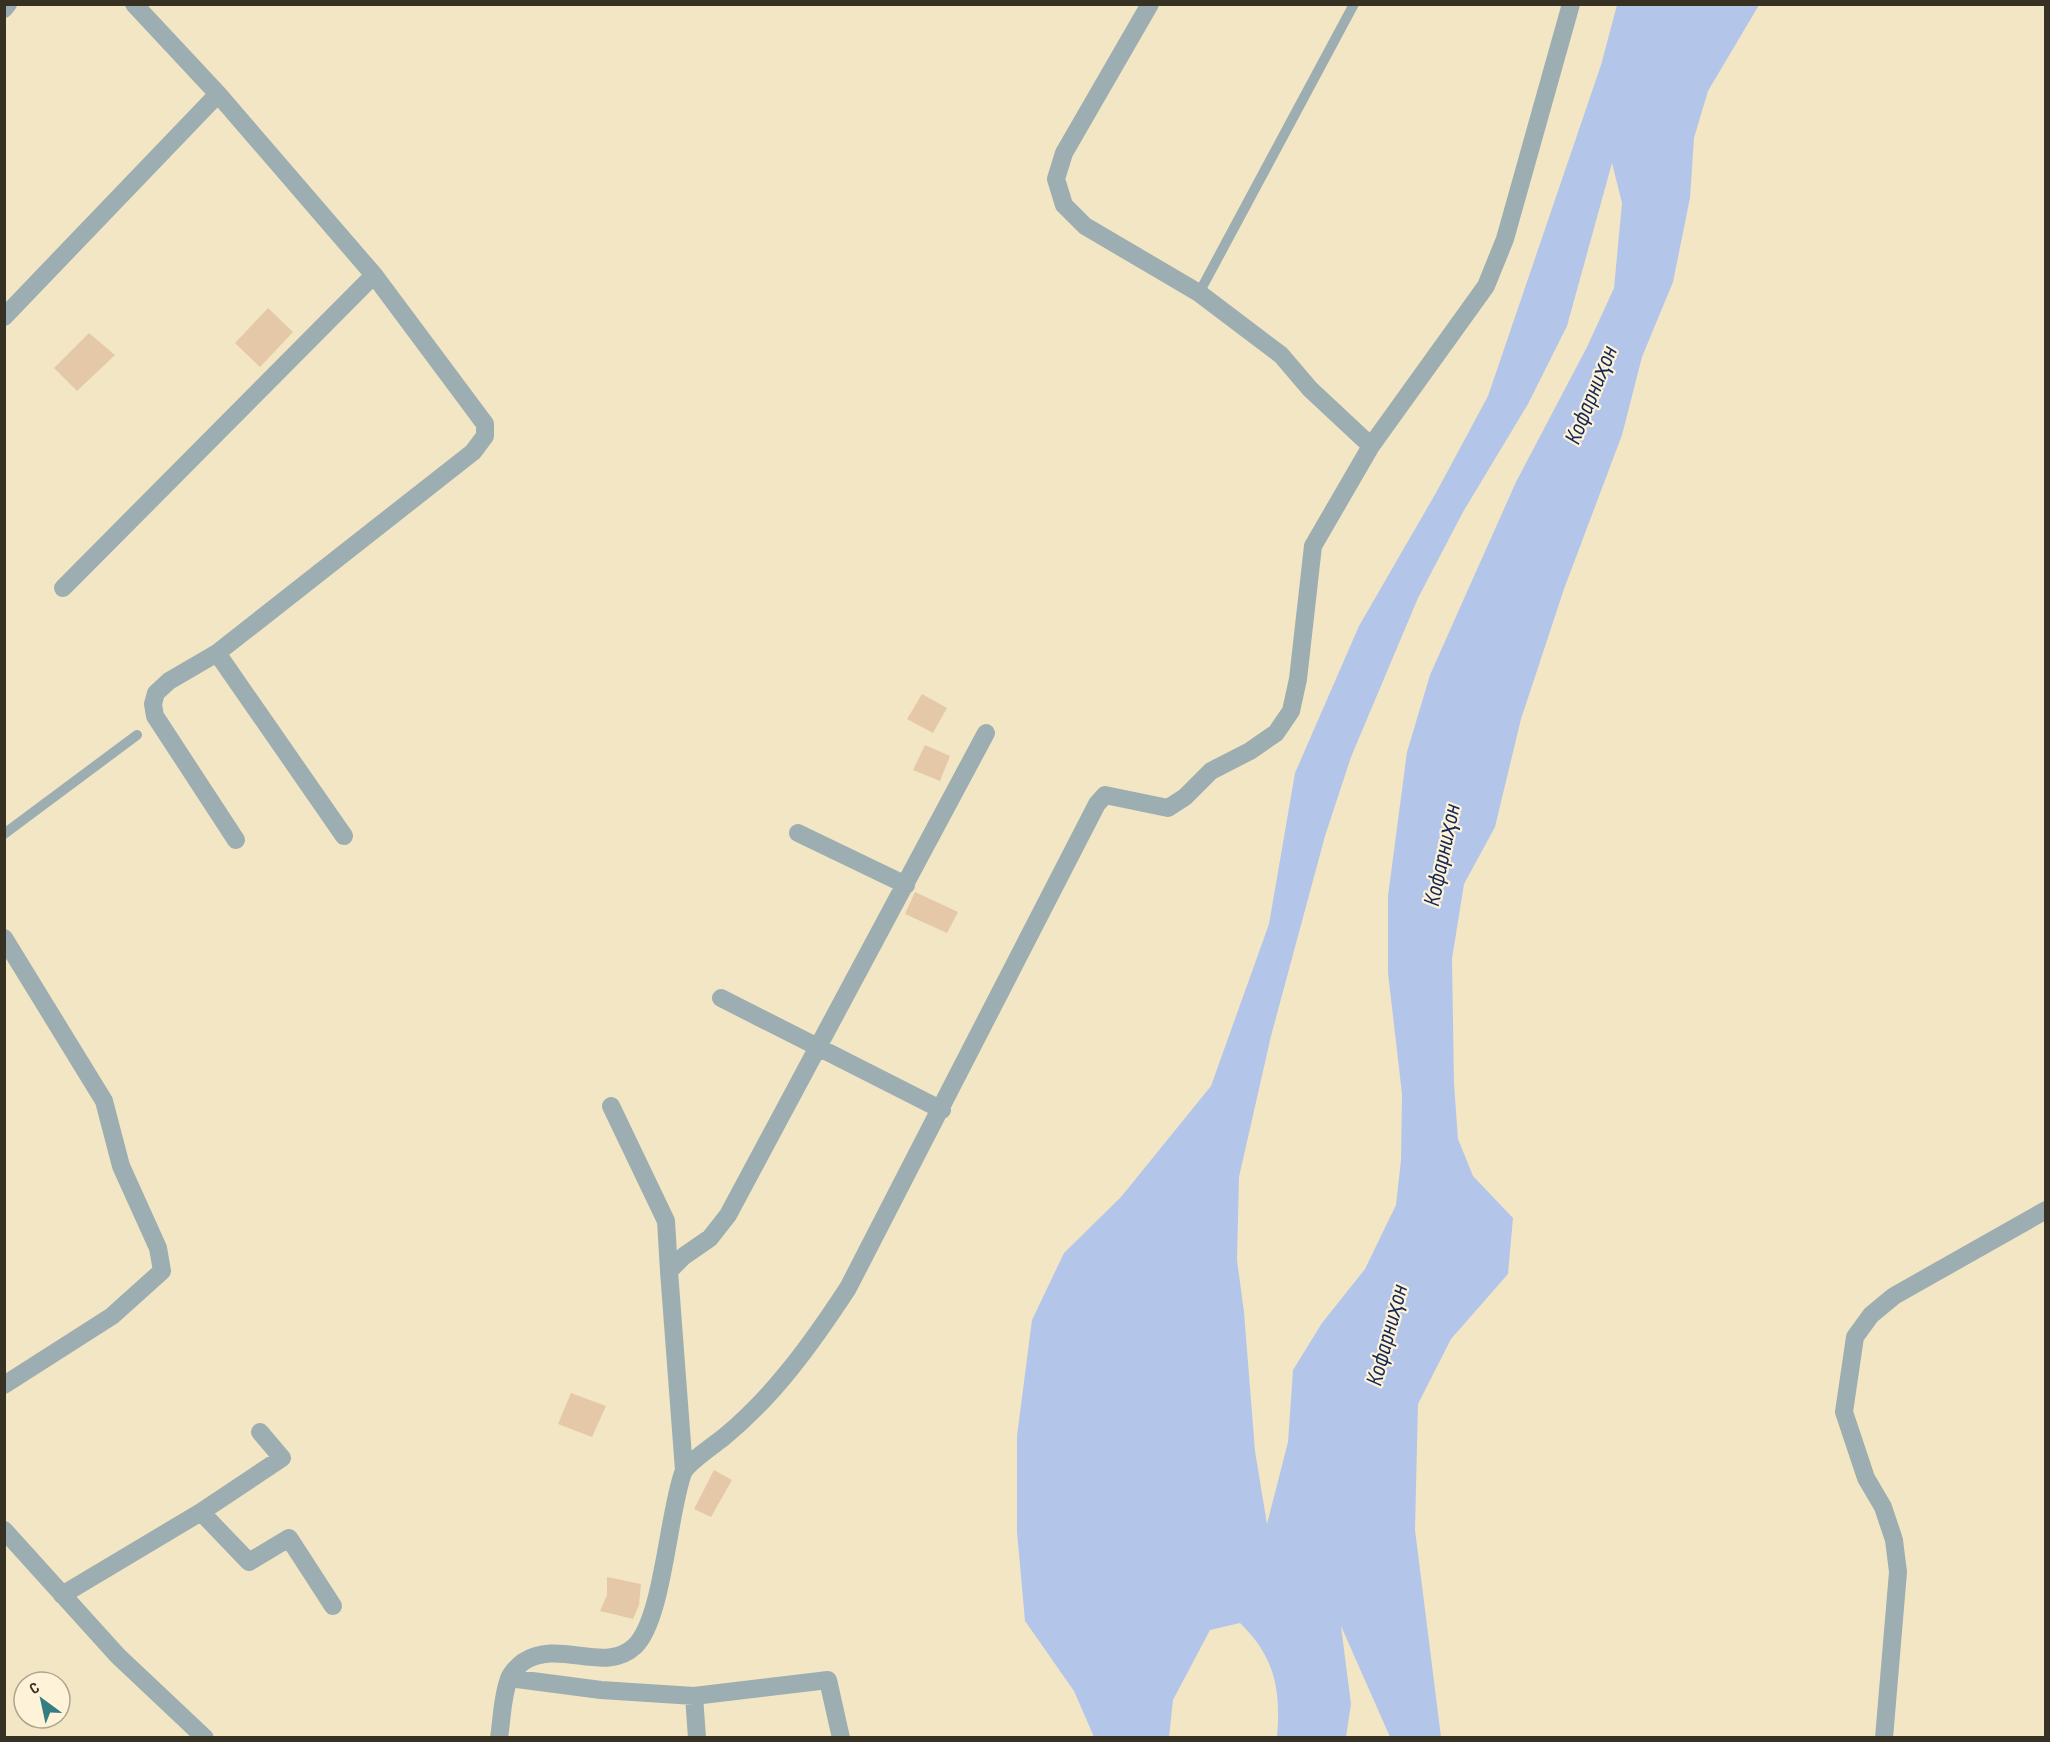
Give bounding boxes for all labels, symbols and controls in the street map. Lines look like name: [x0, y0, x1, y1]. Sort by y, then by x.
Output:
water label: Кофарниҳон: [1558, 341, 1624, 448]
water label: Кофарниҳон: [1417, 801, 1467, 909]
water label: Кофарниҳон: [1360, 1281, 1414, 1389]
north arrow: [12, 1670, 72, 1730]
text: С: [26, 1678, 43, 1699]

